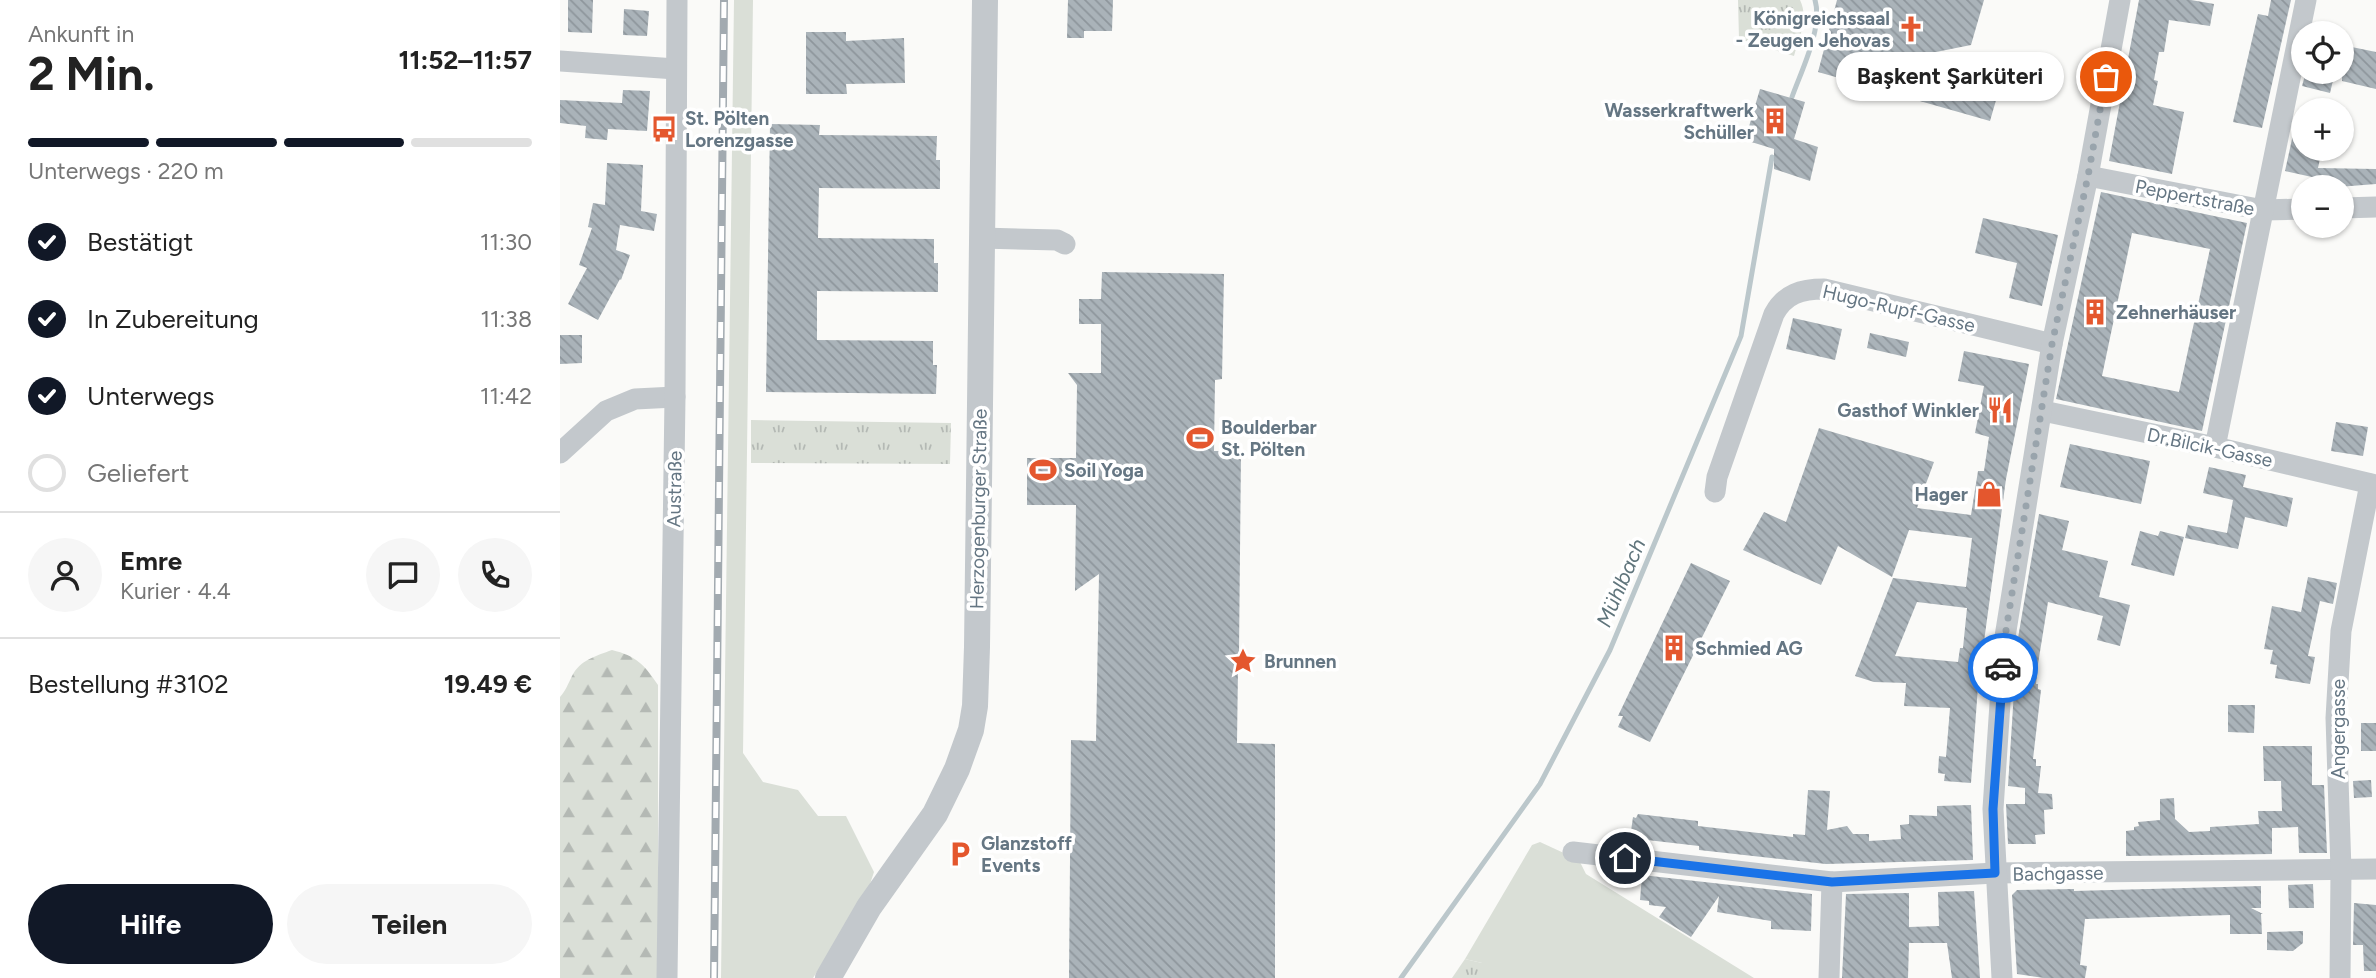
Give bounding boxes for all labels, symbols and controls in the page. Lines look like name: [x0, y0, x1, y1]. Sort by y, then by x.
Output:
place label: Königreichssaal - Zeugen Jehovas: [1735, 7, 1890, 52]
church icon: Königreichssaal - Zeugen Jehovas: [1896, 14, 1926, 44]
text: Ankunft in: [28, 20, 134, 48]
map controls: [2291, 21, 2354, 238]
button: locate: [2291, 21, 2354, 84]
text: 11:52–11:57: [398, 44, 532, 76]
text: 2 Min.: [28, 46, 155, 102]
pin: [2076, 47, 2136, 107]
callout: Başkent Şarküteri: [1836, 52, 2064, 102]
icon: bag: [2087, 58, 2125, 96]
text: Başkent Şarküteri: [1857, 62, 2043, 90]
button: +: [2291, 98, 2354, 161]
place label: Wasserkraftwerk Schüller: [1604, 99, 1755, 144]
building icon: Wasserkraftwerk Schüller: [1760, 106, 1790, 136]
place label: St. Pölten Lorenzgasse: [685, 107, 794, 152]
bus stop icon: St. Pölten Lorenzgasse: [649, 114, 679, 144]
text: Unterwegs · 220 m: [28, 157, 224, 185]
street label: Peppertstraße: [2133, 175, 2256, 220]
button: −: [2291, 175, 2354, 238]
icon: check: [28, 223, 66, 261]
text: Bestätigt: [87, 226, 193, 258]
text: 11:30: [480, 228, 532, 256]
street label: Hugo-Rupf-Gasse: [1820, 280, 1977, 337]
building icon: Zehnerhäuser: [2080, 297, 2110, 327]
icon: check: [28, 300, 66, 338]
place label: Zehnerhäuser: [2116, 301, 2236, 324]
text: In Zubereitung: [87, 303, 259, 335]
text: 11:38: [481, 305, 532, 333]
icon: check: [28, 377, 66, 415]
text: Unterwegs: [87, 380, 214, 412]
text: 11:42: [480, 382, 532, 410]
restaurant icon: Gasthof Winkler: [1985, 395, 2015, 425]
place label: Gasthof Winkler: [1837, 399, 1979, 422]
street label: Herzogenburger Straße: [965, 409, 992, 609]
place label: Boulderbar St. Pölten: [1221, 416, 1317, 461]
sports icon: Boulderbar St. Pölten: [1185, 423, 1215, 453]
street label: Dr.Bilcik-Gasse: [2145, 423, 2275, 472]
street label: Austraße: [662, 450, 687, 528]
sports icon: Soil Yoga: [1028, 455, 1058, 485]
text: Geliefert: [87, 457, 189, 489]
place label: Soil Yoga: [1064, 459, 1144, 482]
shop icon: Hager: [1974, 479, 2004, 509]
place label: Hager: [1914, 483, 1968, 506]
water label: Mühlbach: [1591, 535, 1650, 631]
button: person: [28, 538, 102, 612]
button: chat: [366, 538, 440, 612]
button: phone: [458, 538, 532, 612]
text: Emre: [120, 545, 182, 577]
text: Kurier · 4.4: [120, 577, 231, 605]
building icon: Schmied AG: [1659, 633, 1689, 663]
courier: [1968, 633, 2038, 703]
place label: Schmied AG: [1695, 637, 1803, 660]
place icon: Brunnen: [1228, 646, 1258, 676]
icon: car: [1984, 649, 2022, 687]
place label: Brunnen: [1264, 650, 1337, 673]
text: Bestellung #3102: [28, 668, 229, 700]
text: 19.49 €: [444, 668, 532, 700]
street label: Angergasse: [2327, 679, 2350, 779]
pin: [1595, 828, 1655, 888]
place label: Glanzstoff Events: [981, 832, 1073, 877]
parking icon: Glanzstoff Events: [945, 839, 975, 869]
icon: home: [1606, 839, 1644, 877]
street label: Bachgasse: [2012, 861, 2104, 886]
button: Hilfe: [28, 884, 273, 964]
button: Teilen: [287, 884, 532, 964]

